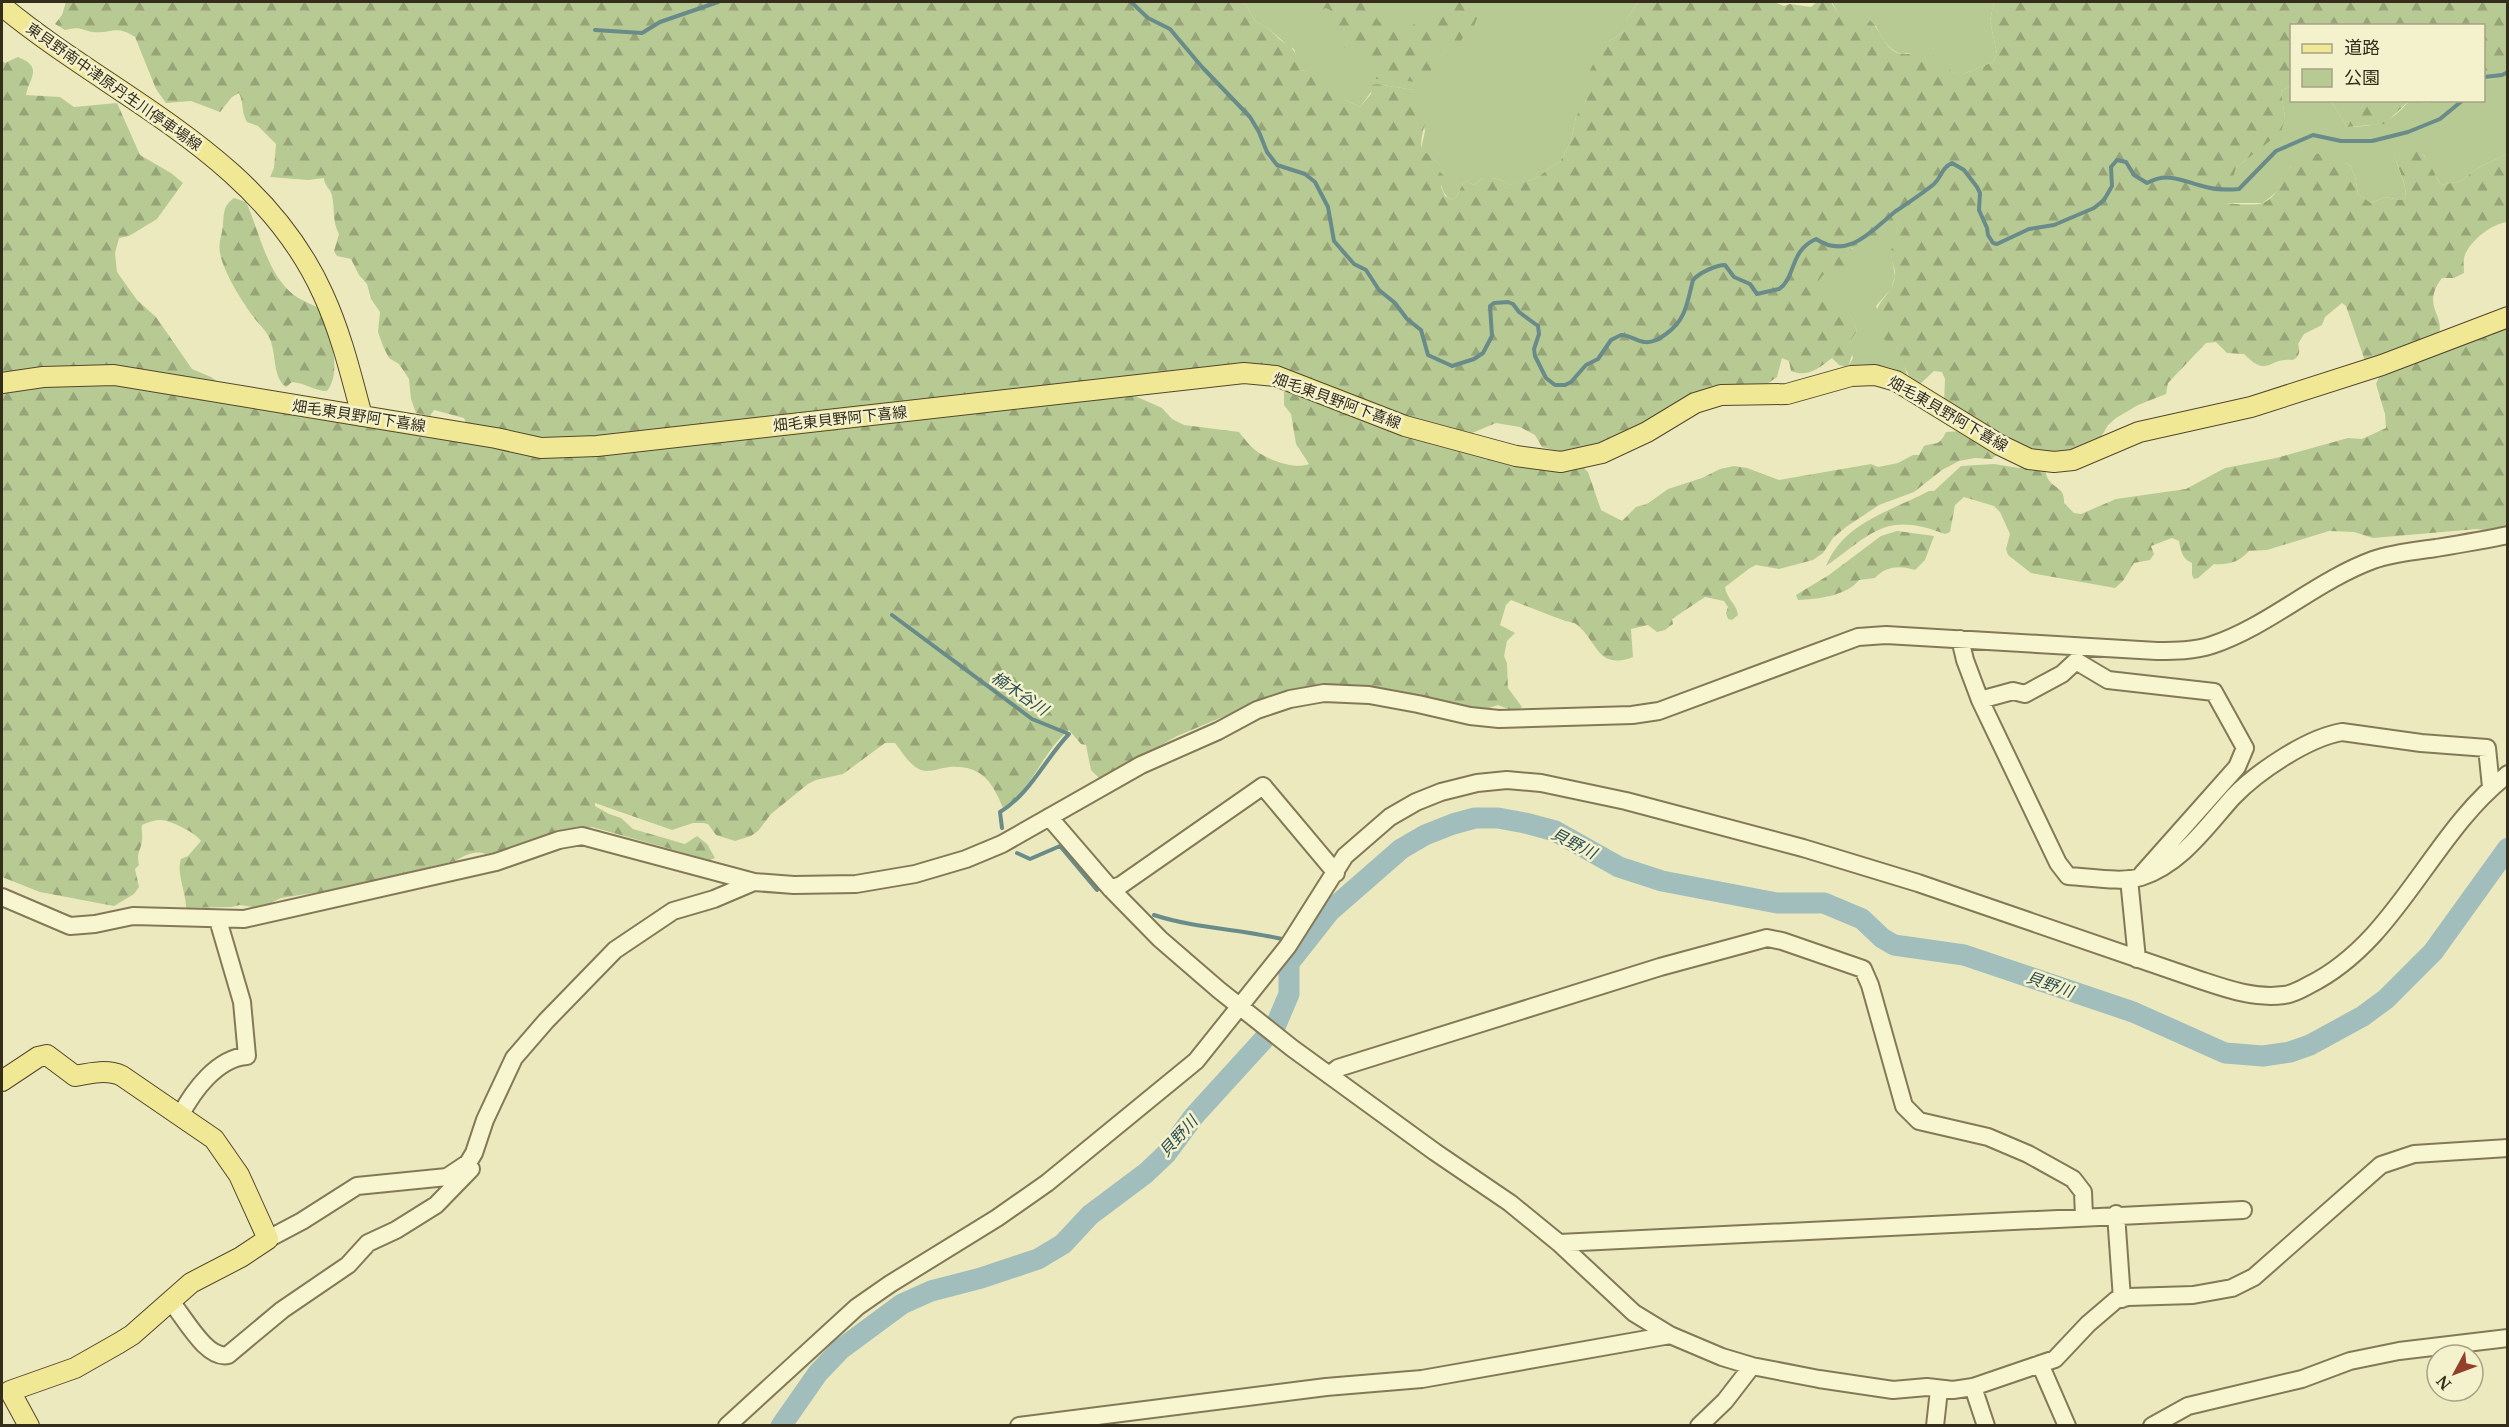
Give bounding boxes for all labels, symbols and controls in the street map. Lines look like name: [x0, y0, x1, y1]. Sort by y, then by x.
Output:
street label: 東貝野南中津原丹生川停車場線: [23, 18, 206, 155]
legend: [2290, 24, 2485, 102]
text: 道路: [2344, 35, 2380, 59]
text: 公園: [2344, 65, 2380, 89]
street label: 畑毛東貝野阿下喜線: [1270, 368, 1404, 433]
street label: 畑毛東貝野阿下喜線: [1885, 371, 2012, 456]
street label: 畑毛東貝野阿下喜線: [291, 395, 427, 435]
street label: 畑毛東貝野阿下喜線: [772, 401, 908, 435]
water label: 楠木谷川: [987, 666, 1054, 721]
water label: 貝野川: [1548, 822, 1602, 865]
water label: 貝野川: [2024, 966, 2078, 1003]
water label: 貝野川: [1154, 1109, 1204, 1161]
north arrow: [2425, 1343, 2485, 1403]
text: N: [2431, 1371, 2456, 1395]

